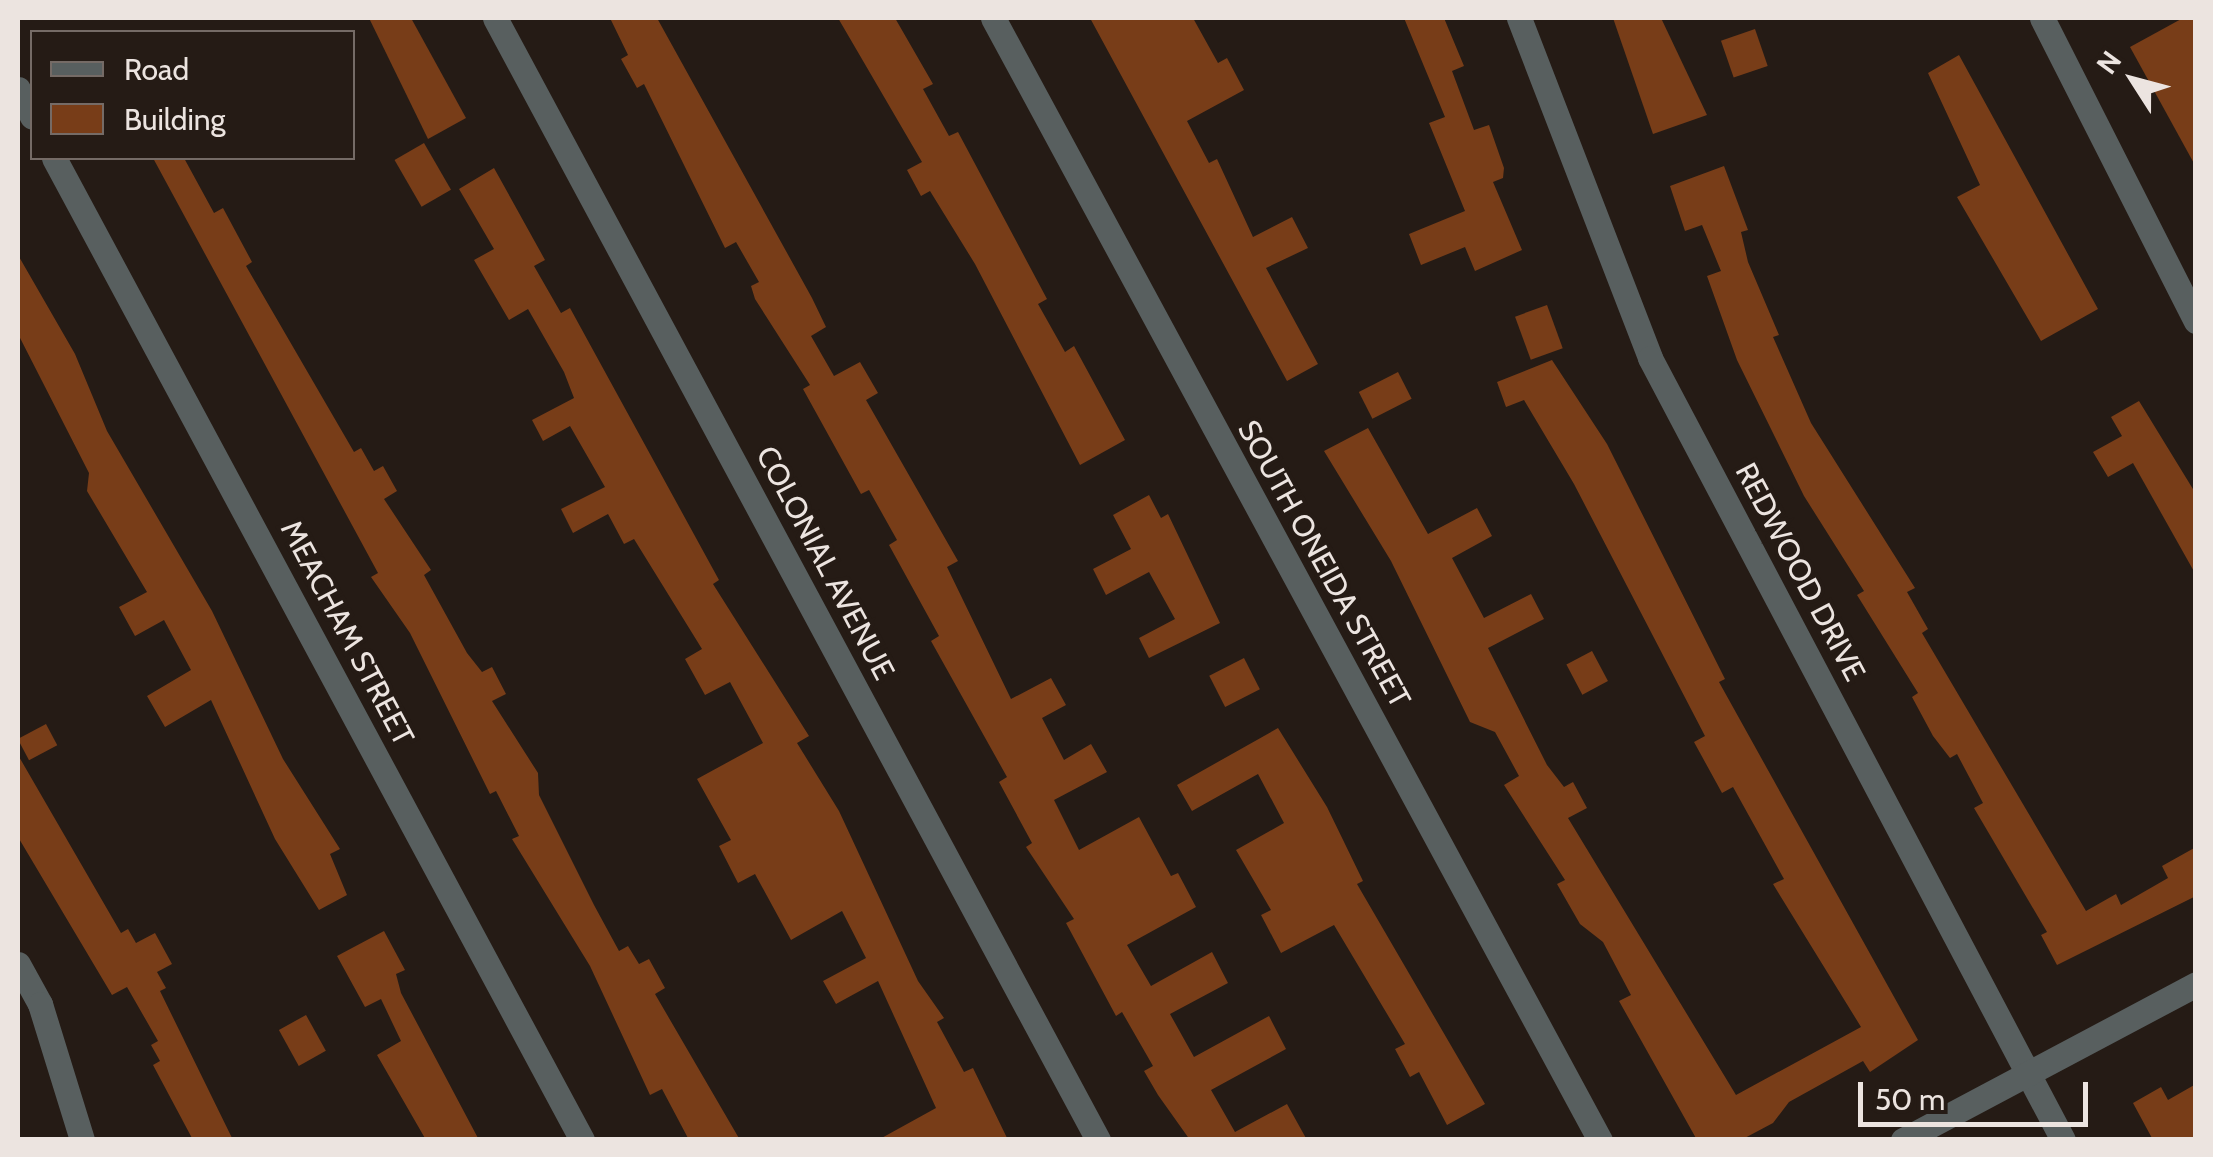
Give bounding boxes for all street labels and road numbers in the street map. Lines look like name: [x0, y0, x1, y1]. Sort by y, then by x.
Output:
street label: SOUTH ONEIDA STREET: [1230, 414, 1418, 714]
street label: COLONIAL AVENUE: [748, 440, 902, 686]
street label: REDWOOD DRIVE: [1727, 457, 1873, 687]
street label: MEACHAM STREET: [273, 515, 421, 751]

